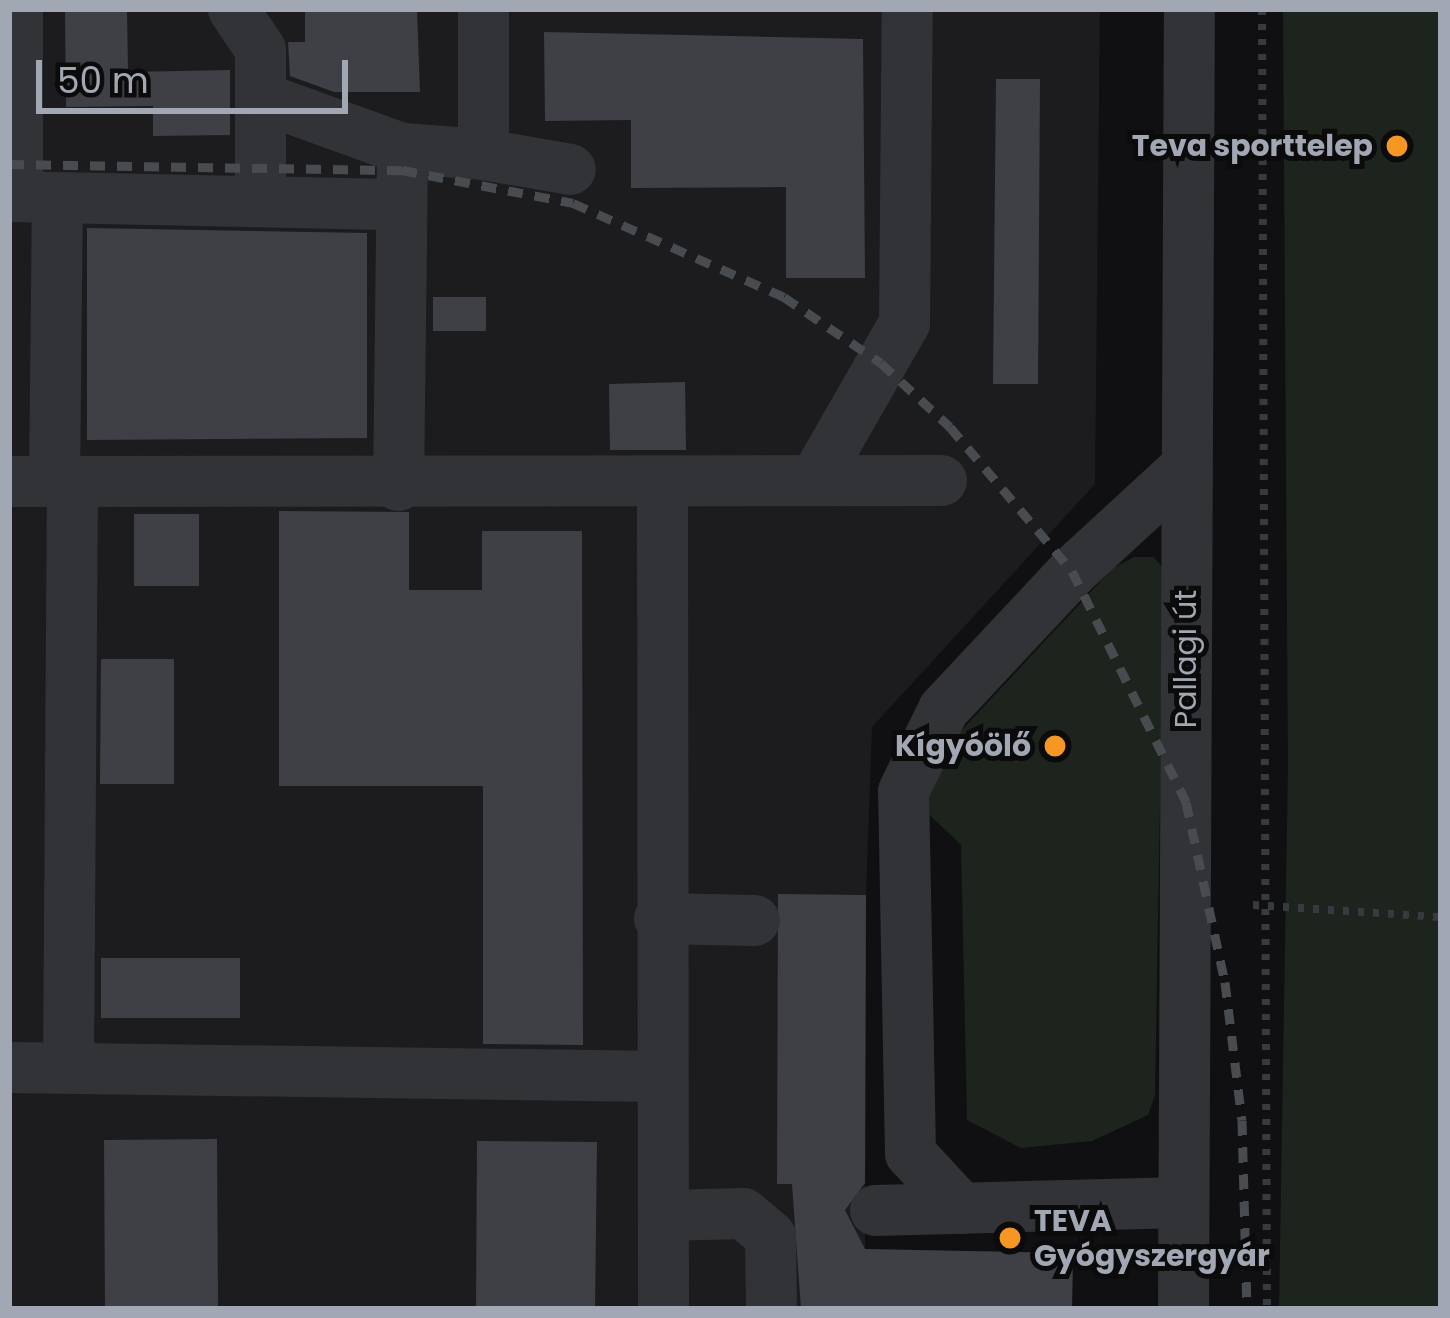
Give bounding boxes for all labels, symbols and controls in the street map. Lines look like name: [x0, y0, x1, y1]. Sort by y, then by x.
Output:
scale bar: [42, 36, 354, 110]
text: 50 m: [57, 55, 149, 106]
place label: Teva sporttelep: [1132, 128, 1373, 164]
marker: Teva sporttelep: [1384, 133, 1410, 159]
street label: Pallagi út: [1168, 590, 1204, 728]
place label: Kígyóölő: [895, 728, 1031, 764]
marker: Kígyóölő: [1042, 733, 1068, 759]
place label: TEVA Gyógyszergyár: [1034, 1203, 1270, 1274]
marker: TEVA Gyógyszergyár: [997, 1225, 1023, 1251]

